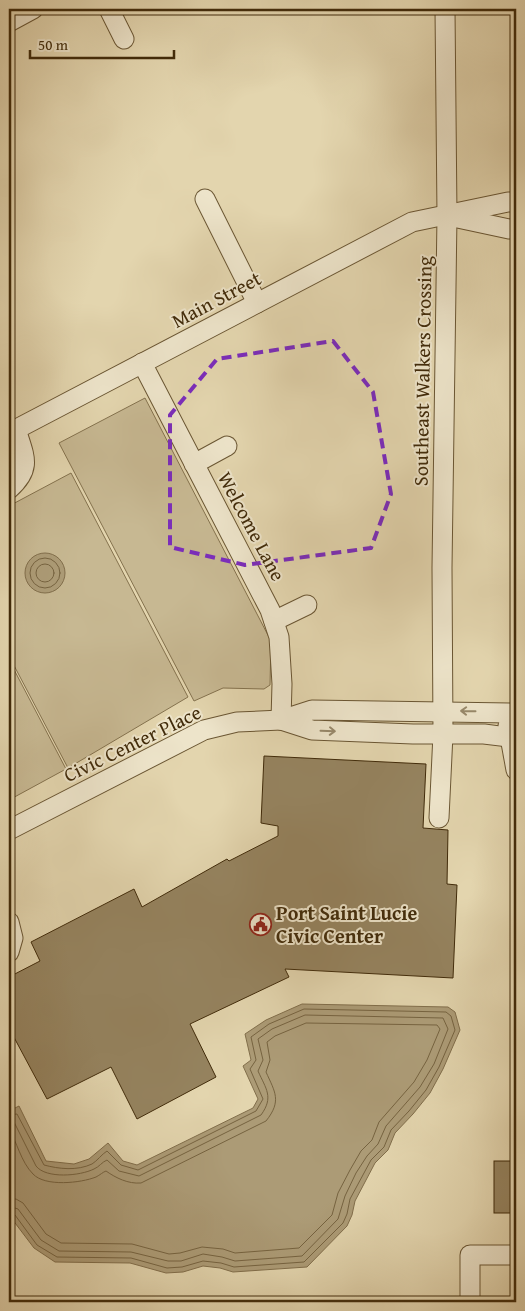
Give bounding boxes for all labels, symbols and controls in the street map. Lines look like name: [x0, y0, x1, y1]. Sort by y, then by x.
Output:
scale bar: [30, 28, 174, 60]
text: 50 m: [38, 34, 69, 55]
street label: Southeast Walkers Crossing: [405, 256, 439, 486]
street label: Main Street: [166, 263, 266, 335]
street label: Welcome Lane: [211, 466, 293, 586]
street label: Civic Center Place: [58, 697, 206, 789]
one-way arrow: [460, 706, 476, 716]
one-way arrow: [320, 726, 336, 735]
place label: Port Saint Lucie Civic Center: [276, 898, 417, 950]
public building icon: Port Saint Lucie Civic Center: [248, 912, 272, 936]

